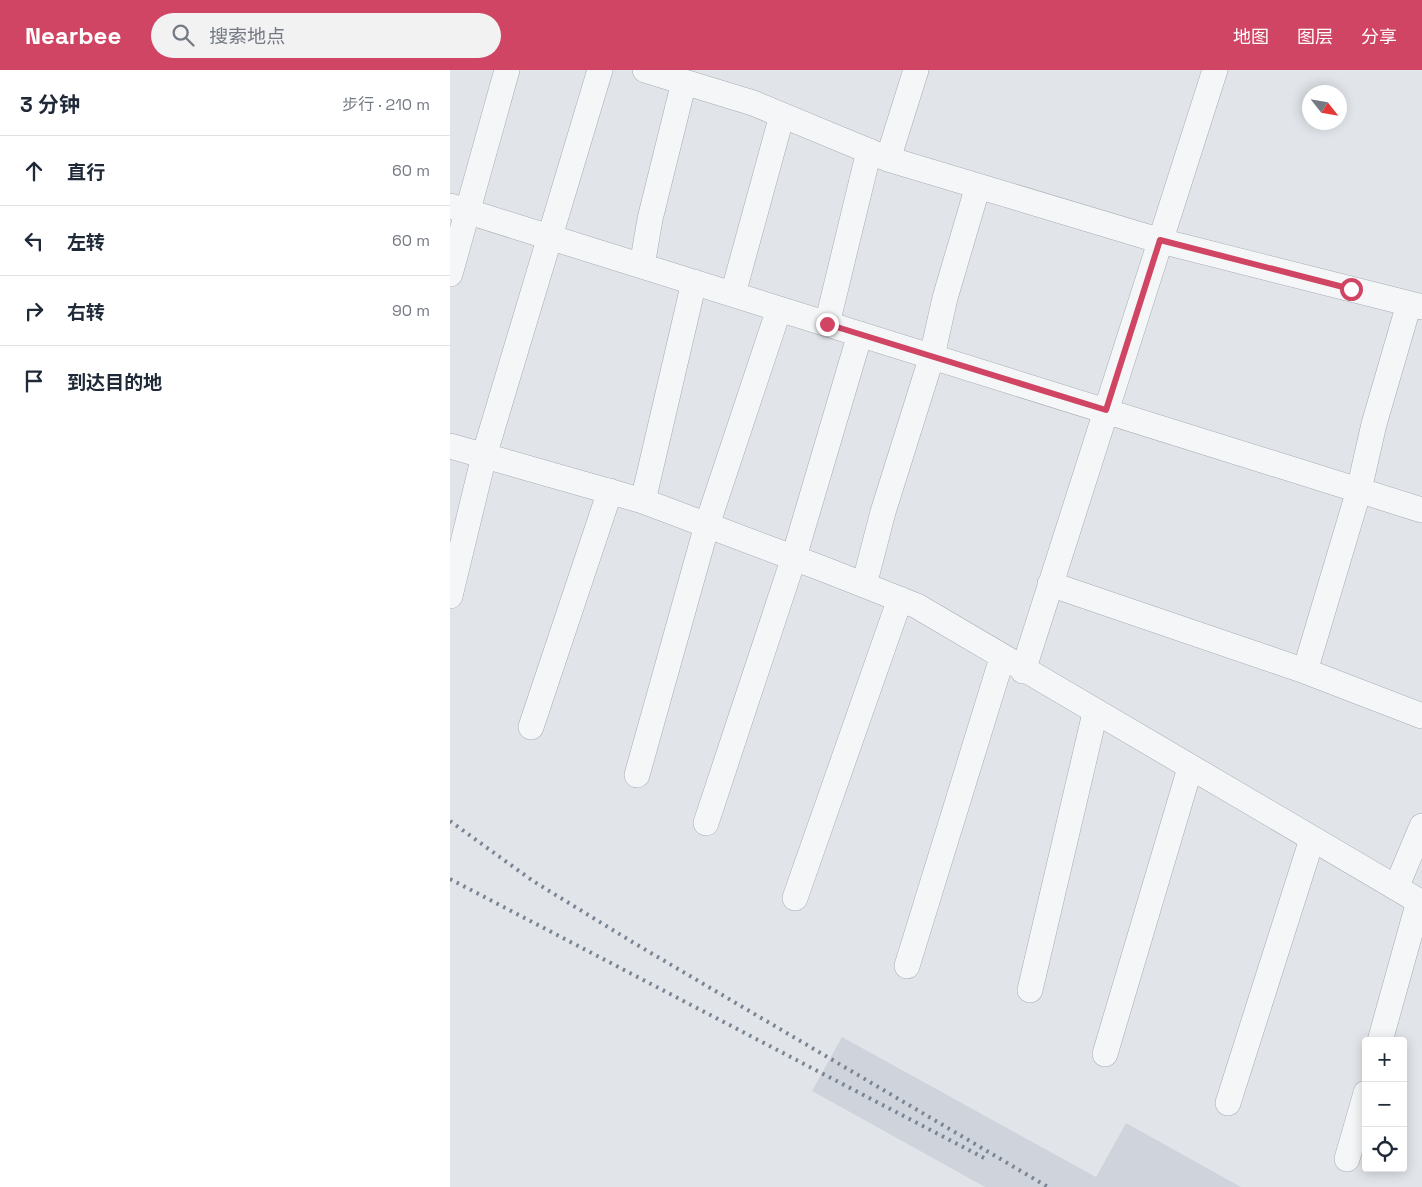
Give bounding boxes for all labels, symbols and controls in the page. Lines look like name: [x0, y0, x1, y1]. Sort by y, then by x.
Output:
search box: [151, 13, 501, 58]
text: Nearbee: [25, 20, 121, 51]
icon: search: [169, 21, 197, 49]
text: 搜索地点: [209, 24, 285, 49]
text: 地图: [1233, 25, 1269, 48]
text: 图层: [1297, 25, 1333, 48]
text: 分享: [1361, 25, 1397, 48]
north arrow: [1302, 85, 1347, 130]
text: 3 分钟: [20, 91, 80, 118]
text: 步行 · 210 m: [342, 94, 430, 115]
icon: ahead: [20, 157, 48, 185]
text: 直行: [67, 160, 105, 185]
text: 60 m: [392, 160, 430, 181]
icon: left: [20, 227, 48, 255]
text: 左转: [67, 230, 105, 255]
text: 60 m: [392, 230, 430, 251]
route start: [1340, 278, 1363, 301]
icon: right: [20, 297, 48, 325]
text: 右转: [67, 300, 105, 325]
text: 90 m: [392, 300, 430, 321]
route end: [816, 313, 839, 336]
icon: arrive: [20, 367, 48, 395]
text: 到达目的地: [67, 370, 162, 395]
map controls: [1362, 1037, 1407, 1172]
button: +: [1362, 1037, 1407, 1082]
button: −: [1362, 1082, 1407, 1127]
button: locate: [1362, 1127, 1407, 1172]

